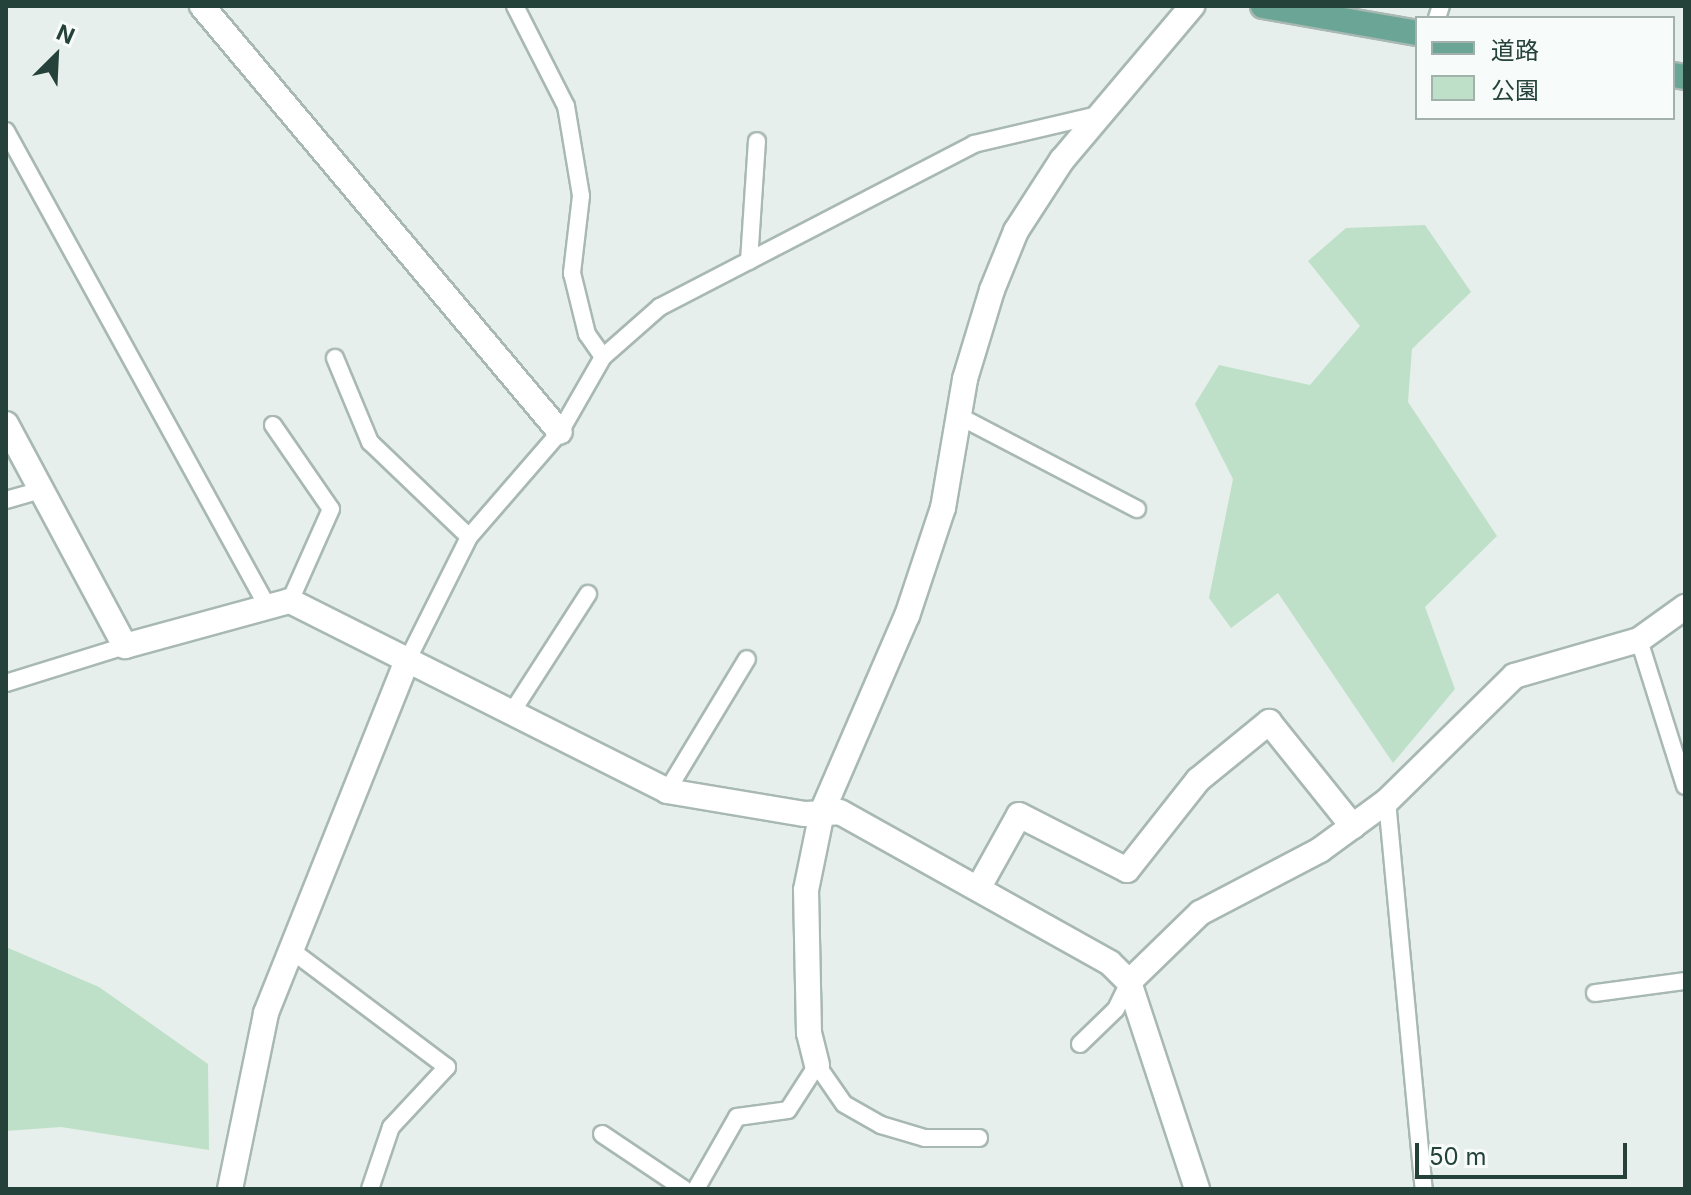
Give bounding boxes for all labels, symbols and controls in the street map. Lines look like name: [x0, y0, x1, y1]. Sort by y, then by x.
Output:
north arrow: [16, 16, 96, 96]
legend: [1415, 16, 1675, 120]
text: N: [53, 19, 79, 49]
text: 道路: [1491, 36, 1539, 65]
text: 公園: [1491, 76, 1539, 105]
scale bar: [1419, 1127, 1631, 1177]
text: 50 m: [1429, 1142, 1487, 1171]

